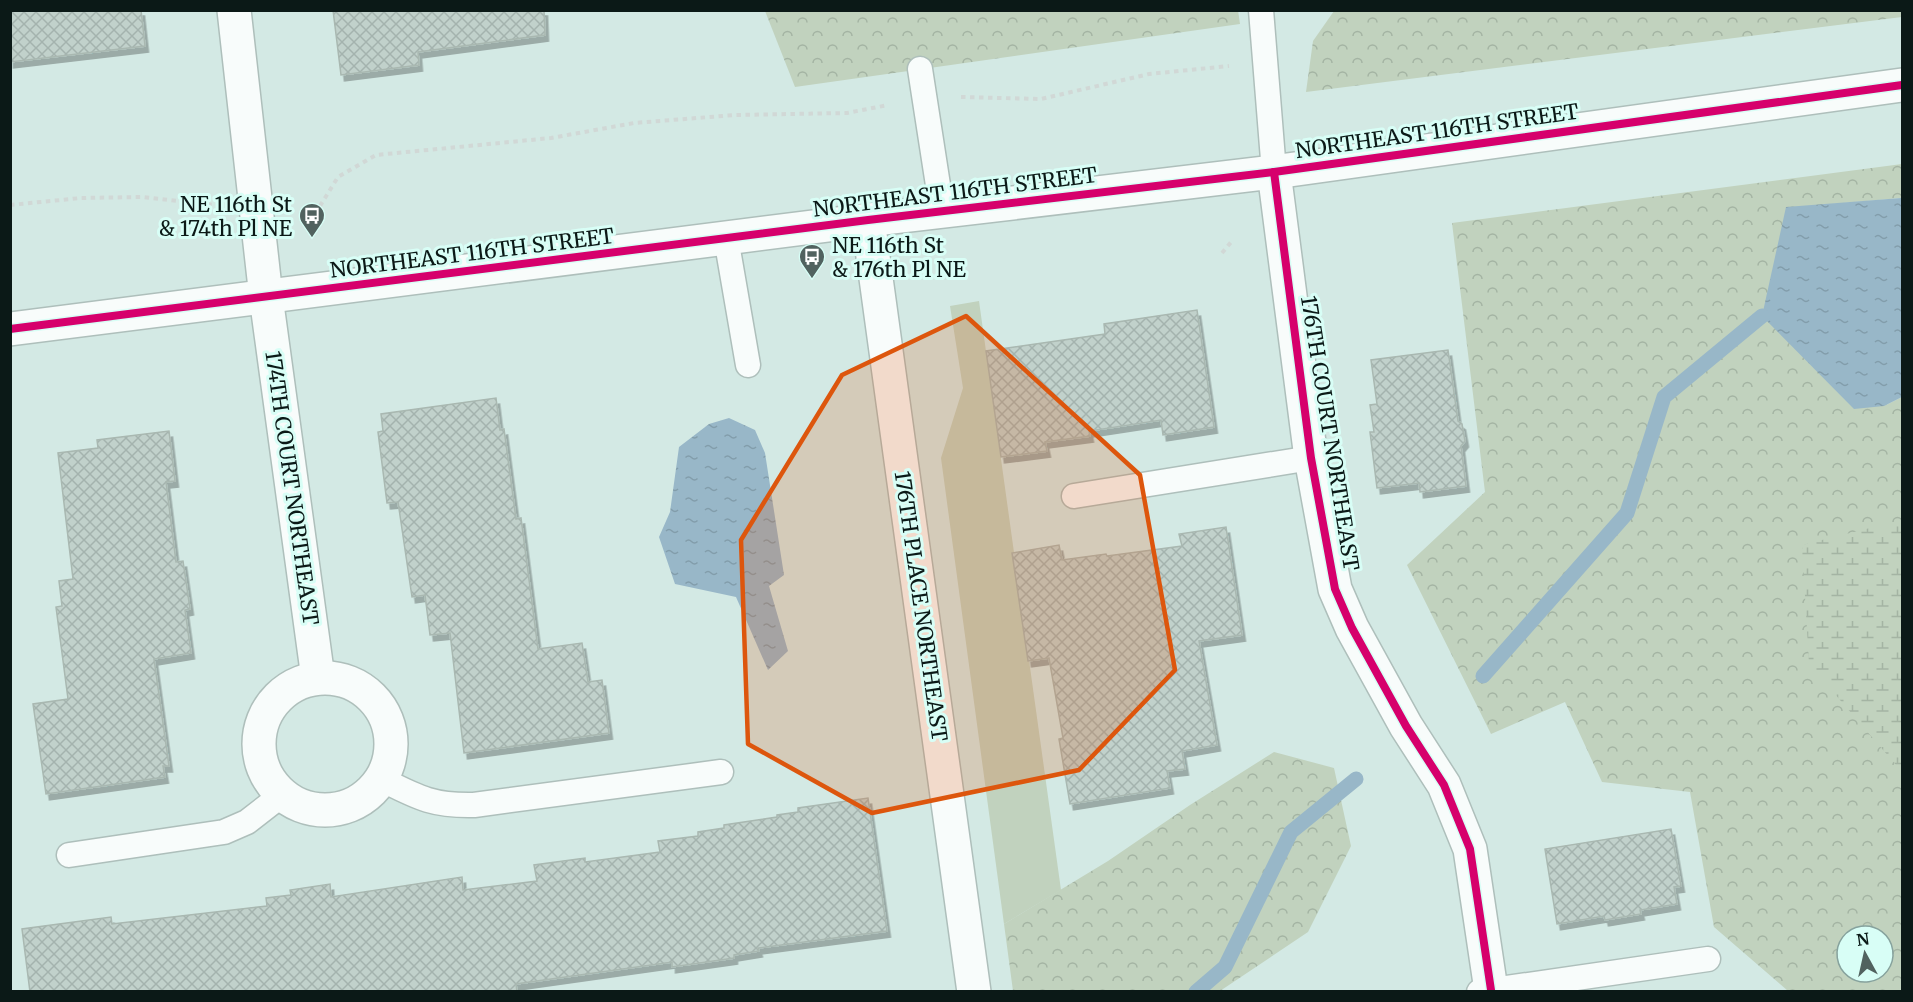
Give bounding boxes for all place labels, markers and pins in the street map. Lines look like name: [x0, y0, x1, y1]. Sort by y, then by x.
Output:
place label: NE 116th St & 174th Pl NE: [159, 191, 293, 242]
bus stop icon: NE 116th St & 174th Pl NE: [297, 201, 327, 239]
place label: NE 116th St & 176th Pl NE: [832, 232, 966, 283]
bus stop icon: NE 116th St & 176th Pl NE: [797, 242, 827, 280]

